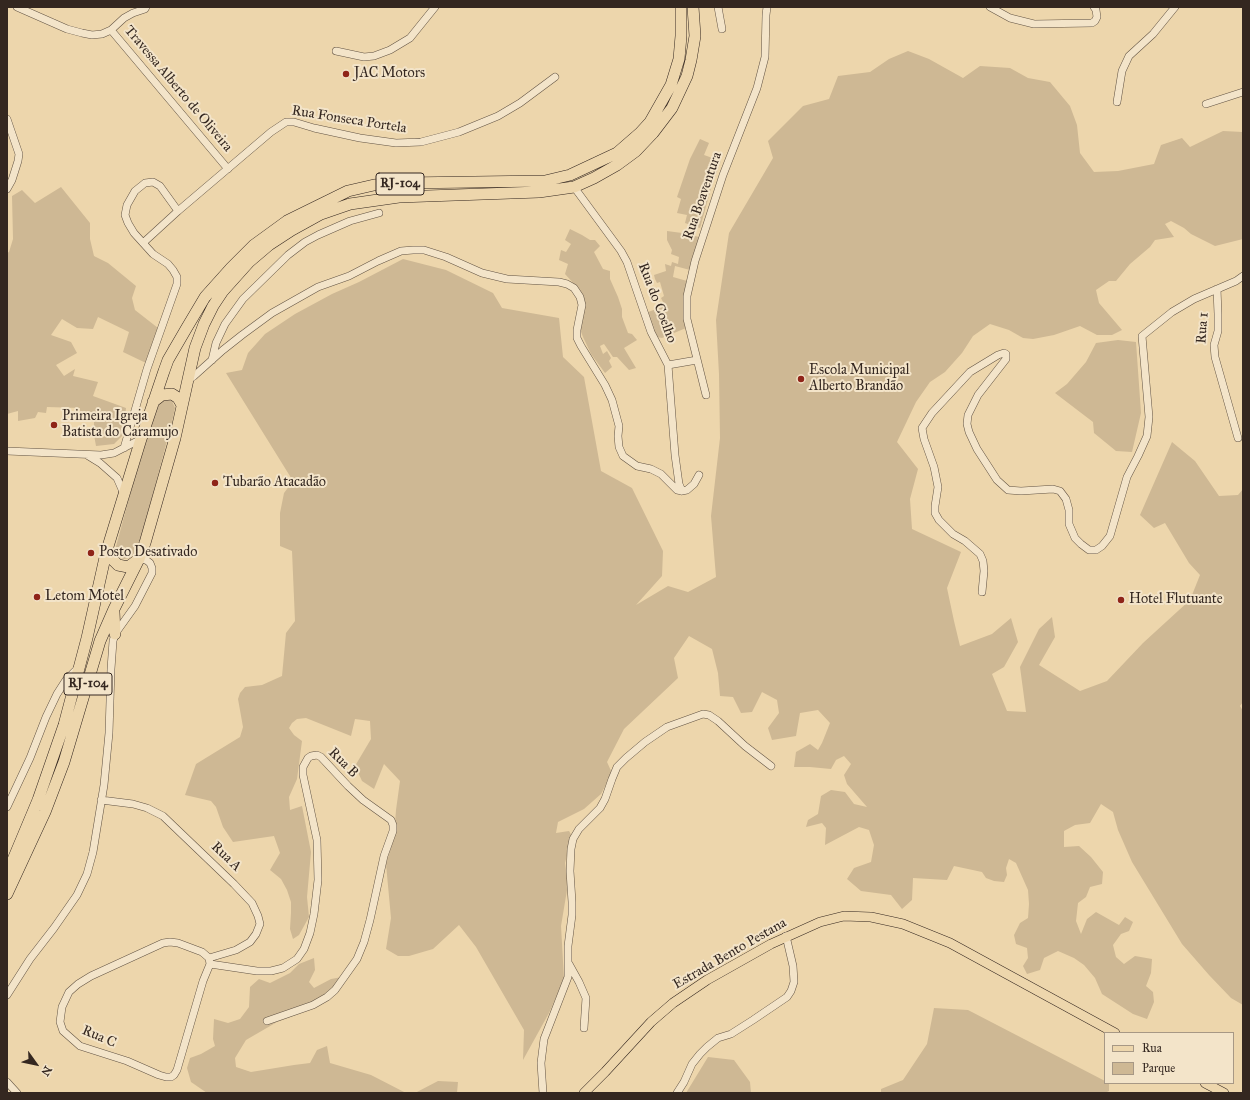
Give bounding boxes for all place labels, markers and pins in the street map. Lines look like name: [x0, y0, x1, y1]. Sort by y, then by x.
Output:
place label: JAC Motors: [354, 66, 425, 82]
marker: JAC Motors: [341, 69, 351, 79]
place label: Escola Municipal Alberto Brandão: [809, 363, 909, 396]
marker: Escola Municipal Alberto Brandão: [796, 374, 806, 384]
place label: Primeira Igreja Batista do Caramujo: [62, 409, 178, 442]
marker: Primeira Igreja Batista do Caramujo: [49, 420, 59, 430]
place label: Tubarão Atacadão: [223, 475, 326, 491]
marker: Tubarão Atacadão: [210, 478, 220, 488]
place label: Posto Desativado: [99, 545, 197, 561]
marker: Posto Desativado: [86, 548, 96, 558]
place label: Letom Motel: [45, 589, 124, 605]
marker: Letom Motel: [32, 592, 42, 602]
place label: Hotel Flutuante: [1129, 592, 1223, 608]
marker: Hotel Flutuante: [1116, 595, 1126, 605]

